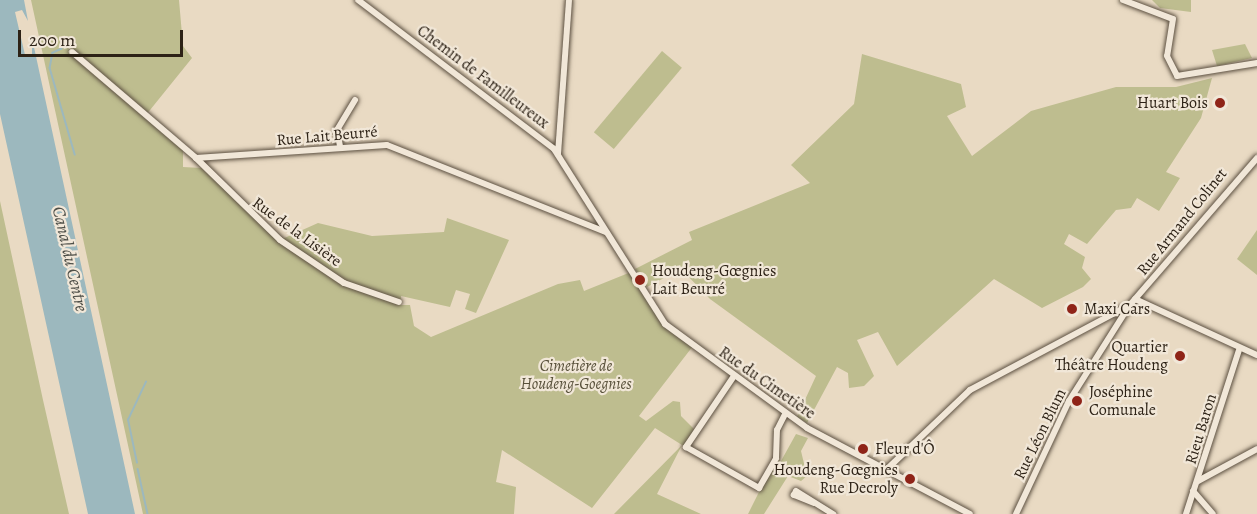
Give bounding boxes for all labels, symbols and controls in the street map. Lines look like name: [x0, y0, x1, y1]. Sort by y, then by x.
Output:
scale bar: [21, 18, 186, 56]
street label: Chemin de Familleureux: [413, 21, 553, 133]
text: 200 m: [29, 28, 75, 52]
place label: Huart Bois: [1137, 93, 1208, 113]
marker: Huart Bois: [1213, 96, 1227, 110]
street label: Rue Lait Beurré: [276, 122, 378, 150]
street label: Rue Armand Colinet: [1133, 165, 1231, 279]
street label: Rue de la Lisière: [249, 193, 345, 271]
water label: Canal du Centre: [47, 204, 93, 314]
place label: Houdeng-Gœgnies Lait Beurré: [652, 261, 776, 299]
marker: Houdeng-Gœgnies Lait Beurré: [633, 273, 647, 287]
place label: Maxi Cars: [1084, 299, 1150, 319]
marker: Maxi Cars: [1065, 302, 1079, 316]
place label: Quartier Théâtre Houdeng: [1055, 337, 1168, 375]
street label: Rue du Cimetière: [715, 343, 819, 423]
marker: Quartier Théâtre Houdeng: [1173, 349, 1187, 363]
park label: Cimetière de Houdeng-Goegnies: [520, 356, 632, 394]
place label: Joséphine Comunale: [1089, 382, 1156, 420]
street label: Rue Léon Blum: [1010, 385, 1070, 483]
street label: Rieu Baron: [1181, 391, 1221, 467]
marker: Joséphine Comunale: [1070, 394, 1084, 408]
place label: Fleur d'Ô: [875, 439, 935, 459]
marker: Fleur d'Ô: [856, 442, 870, 456]
place label: Houdeng-Gœgnies Rue Decroly: [774, 460, 898, 498]
marker: Houdeng-Gœgnies Rue Decroly: [903, 472, 917, 486]

